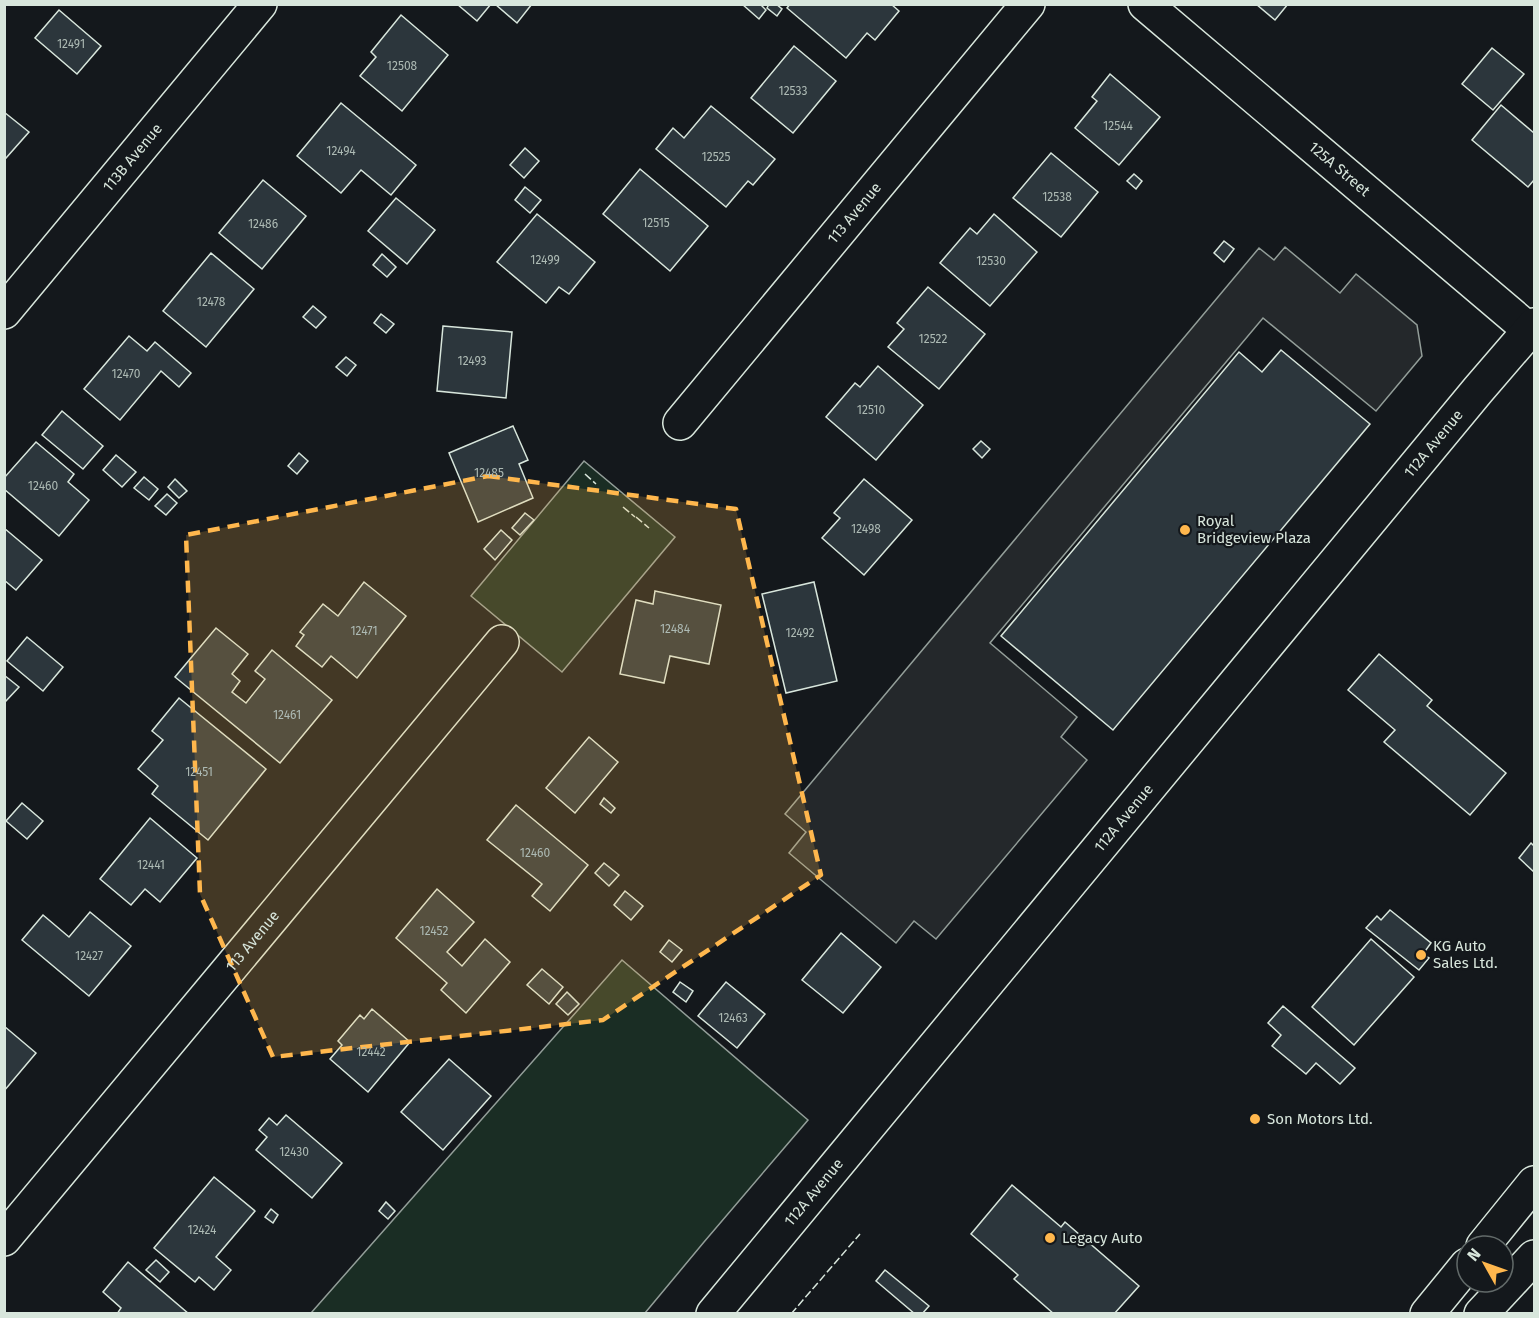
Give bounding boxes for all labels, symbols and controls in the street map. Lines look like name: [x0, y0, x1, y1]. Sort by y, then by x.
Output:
house number: 12491: [57, 37, 85, 51]
house number: 12508: [387, 59, 418, 73]
house number: 12533: [778, 84, 808, 98]
house number: 12544: [1103, 119, 1134, 133]
street label: 113B Avenue: [99, 120, 166, 195]
street label: 125A Street: [1305, 138, 1374, 200]
house number: 12494: [326, 144, 356, 158]
house number: 12525: [702, 150, 730, 164]
street label: 113 Avenue: [824, 179, 885, 247]
house number: 12538: [1042, 190, 1072, 204]
house number: 12515: [642, 216, 670, 230]
house number: 12486: [248, 217, 278, 231]
house number: 12499: [530, 253, 560, 267]
house number: 12530: [976, 254, 1006, 268]
house number: 12478: [197, 295, 226, 309]
house number: 12522: [919, 332, 947, 346]
house number: 12493: [457, 354, 487, 368]
house number: 12470: [112, 367, 141, 381]
house number: 12510: [857, 403, 886, 417]
street label: 112A Avenue: [1400, 406, 1467, 481]
house number: 12485: [474, 466, 504, 480]
house number: 12460: [28, 479, 58, 493]
place label: Royal Bridgeview Plaza: [1197, 512, 1311, 547]
house number: 12498: [851, 522, 881, 536]
marker: Royal Bridgeview Plaza: [1178, 523, 1192, 537]
house number: 12484: [660, 622, 691, 636]
house number: 12471: [350, 624, 378, 638]
house number: 12492: [786, 626, 815, 640]
house number: 12461: [273, 708, 301, 722]
house number: 12451: [185, 765, 213, 779]
street label: 112A Avenue: [1090, 780, 1157, 856]
house number: 12460: [520, 846, 550, 860]
house number: 12441: [137, 858, 165, 872]
street label: 113 Avenue: [222, 907, 283, 975]
house number: 12452: [420, 924, 448, 938]
place label: KG Auto Sales Ltd.: [1433, 937, 1498, 972]
marker: KG Auto Sales Ltd.: [1414, 948, 1428, 962]
house number: 12427: [75, 949, 103, 963]
house number: 12463: [718, 1011, 748, 1025]
house number: 12442: [356, 1045, 386, 1059]
place label: Son Motors Ltd.: [1267, 1110, 1373, 1128]
marker: Son Motors Ltd.: [1248, 1112, 1262, 1126]
house number: 12430: [279, 1145, 309, 1159]
street label: 112A Avenue: [780, 1155, 847, 1230]
house number: 12424: [188, 1223, 217, 1237]
place label: Legacy Auto: [1062, 1229, 1143, 1247]
marker: Legacy Auto: [1043, 1231, 1057, 1245]
north arrow: [1455, 1234, 1515, 1294]
text: N: [1463, 1245, 1485, 1265]

